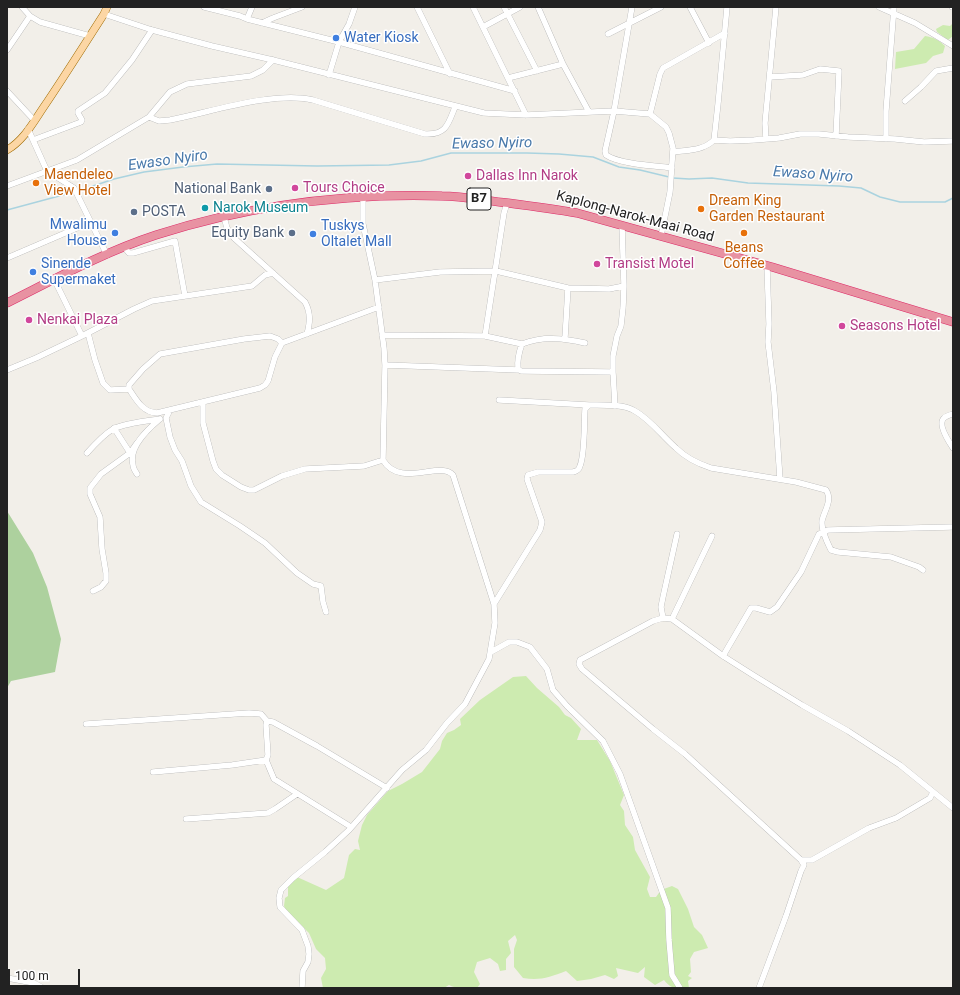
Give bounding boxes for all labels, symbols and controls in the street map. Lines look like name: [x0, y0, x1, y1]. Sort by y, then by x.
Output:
place label: Water Kiosk: [344, 30, 419, 46]
marker: Water Kiosk: [331, 33, 341, 43]
water label: Ewaso Nyiro: [452, 134, 532, 154]
water label: Ewaso Nyiro: [127, 146, 209, 176]
water label: Ewaso Nyiro: [772, 163, 854, 187]
place label: Maendeleo View Hotel: [44, 167, 113, 200]
place label: Dallas Inn Narok: [476, 168, 578, 184]
marker: Dallas Inn Narok: [463, 171, 473, 181]
marker: Maendeleo View Hotel: [31, 178, 41, 188]
place label: Tours Choice: [303, 180, 385, 196]
place label: National Bank: [174, 181, 261, 197]
marker: Tours Choice: [290, 183, 300, 193]
marker: National Bank: [264, 184, 274, 194]
road number: B7: [467, 188, 491, 210]
street label: Kaplong-Narok-Maai Road: [554, 188, 716, 246]
place label: Dream King Garden Restaurant: [709, 193, 825, 226]
place label: Narok Museum: [213, 200, 308, 216]
marker: Narok Museum: [200, 203, 210, 213]
place label: POSTA: [142, 204, 186, 220]
marker: Dream King Garden Restaurant: [696, 204, 706, 214]
marker: POSTA: [129, 207, 139, 217]
place label: Mwalimu House: [50, 217, 107, 250]
place label: Tuskys Oltalet Mall: [321, 218, 392, 250]
place label: Equity Bank: [211, 225, 284, 241]
marker: Mwalimu House: [110, 228, 120, 238]
marker: Equity Bank: [287, 228, 297, 238]
marker: Beans Coffee: [739, 228, 749, 238]
marker: Tuskys Oltalet Mall: [308, 229, 318, 239]
place label: Beans Coffee: [723, 240, 765, 272]
place label: Sinende Supermaket: [41, 256, 116, 288]
place label: Transist Motel: [605, 256, 694, 272]
marker: Transist Motel: [592, 259, 602, 269]
marker: Sinende Supermaket: [28, 267, 38, 277]
place label: Nenkai Plaza: [37, 312, 118, 328]
marker: Nenkai Plaza: [24, 315, 34, 325]
place label: Seasons Hotel: [850, 318, 940, 334]
marker: Seasons Hotel: [837, 321, 847, 331]
scale bar: [10, 961, 82, 987]
text: 100 m: [15, 969, 49, 983]

